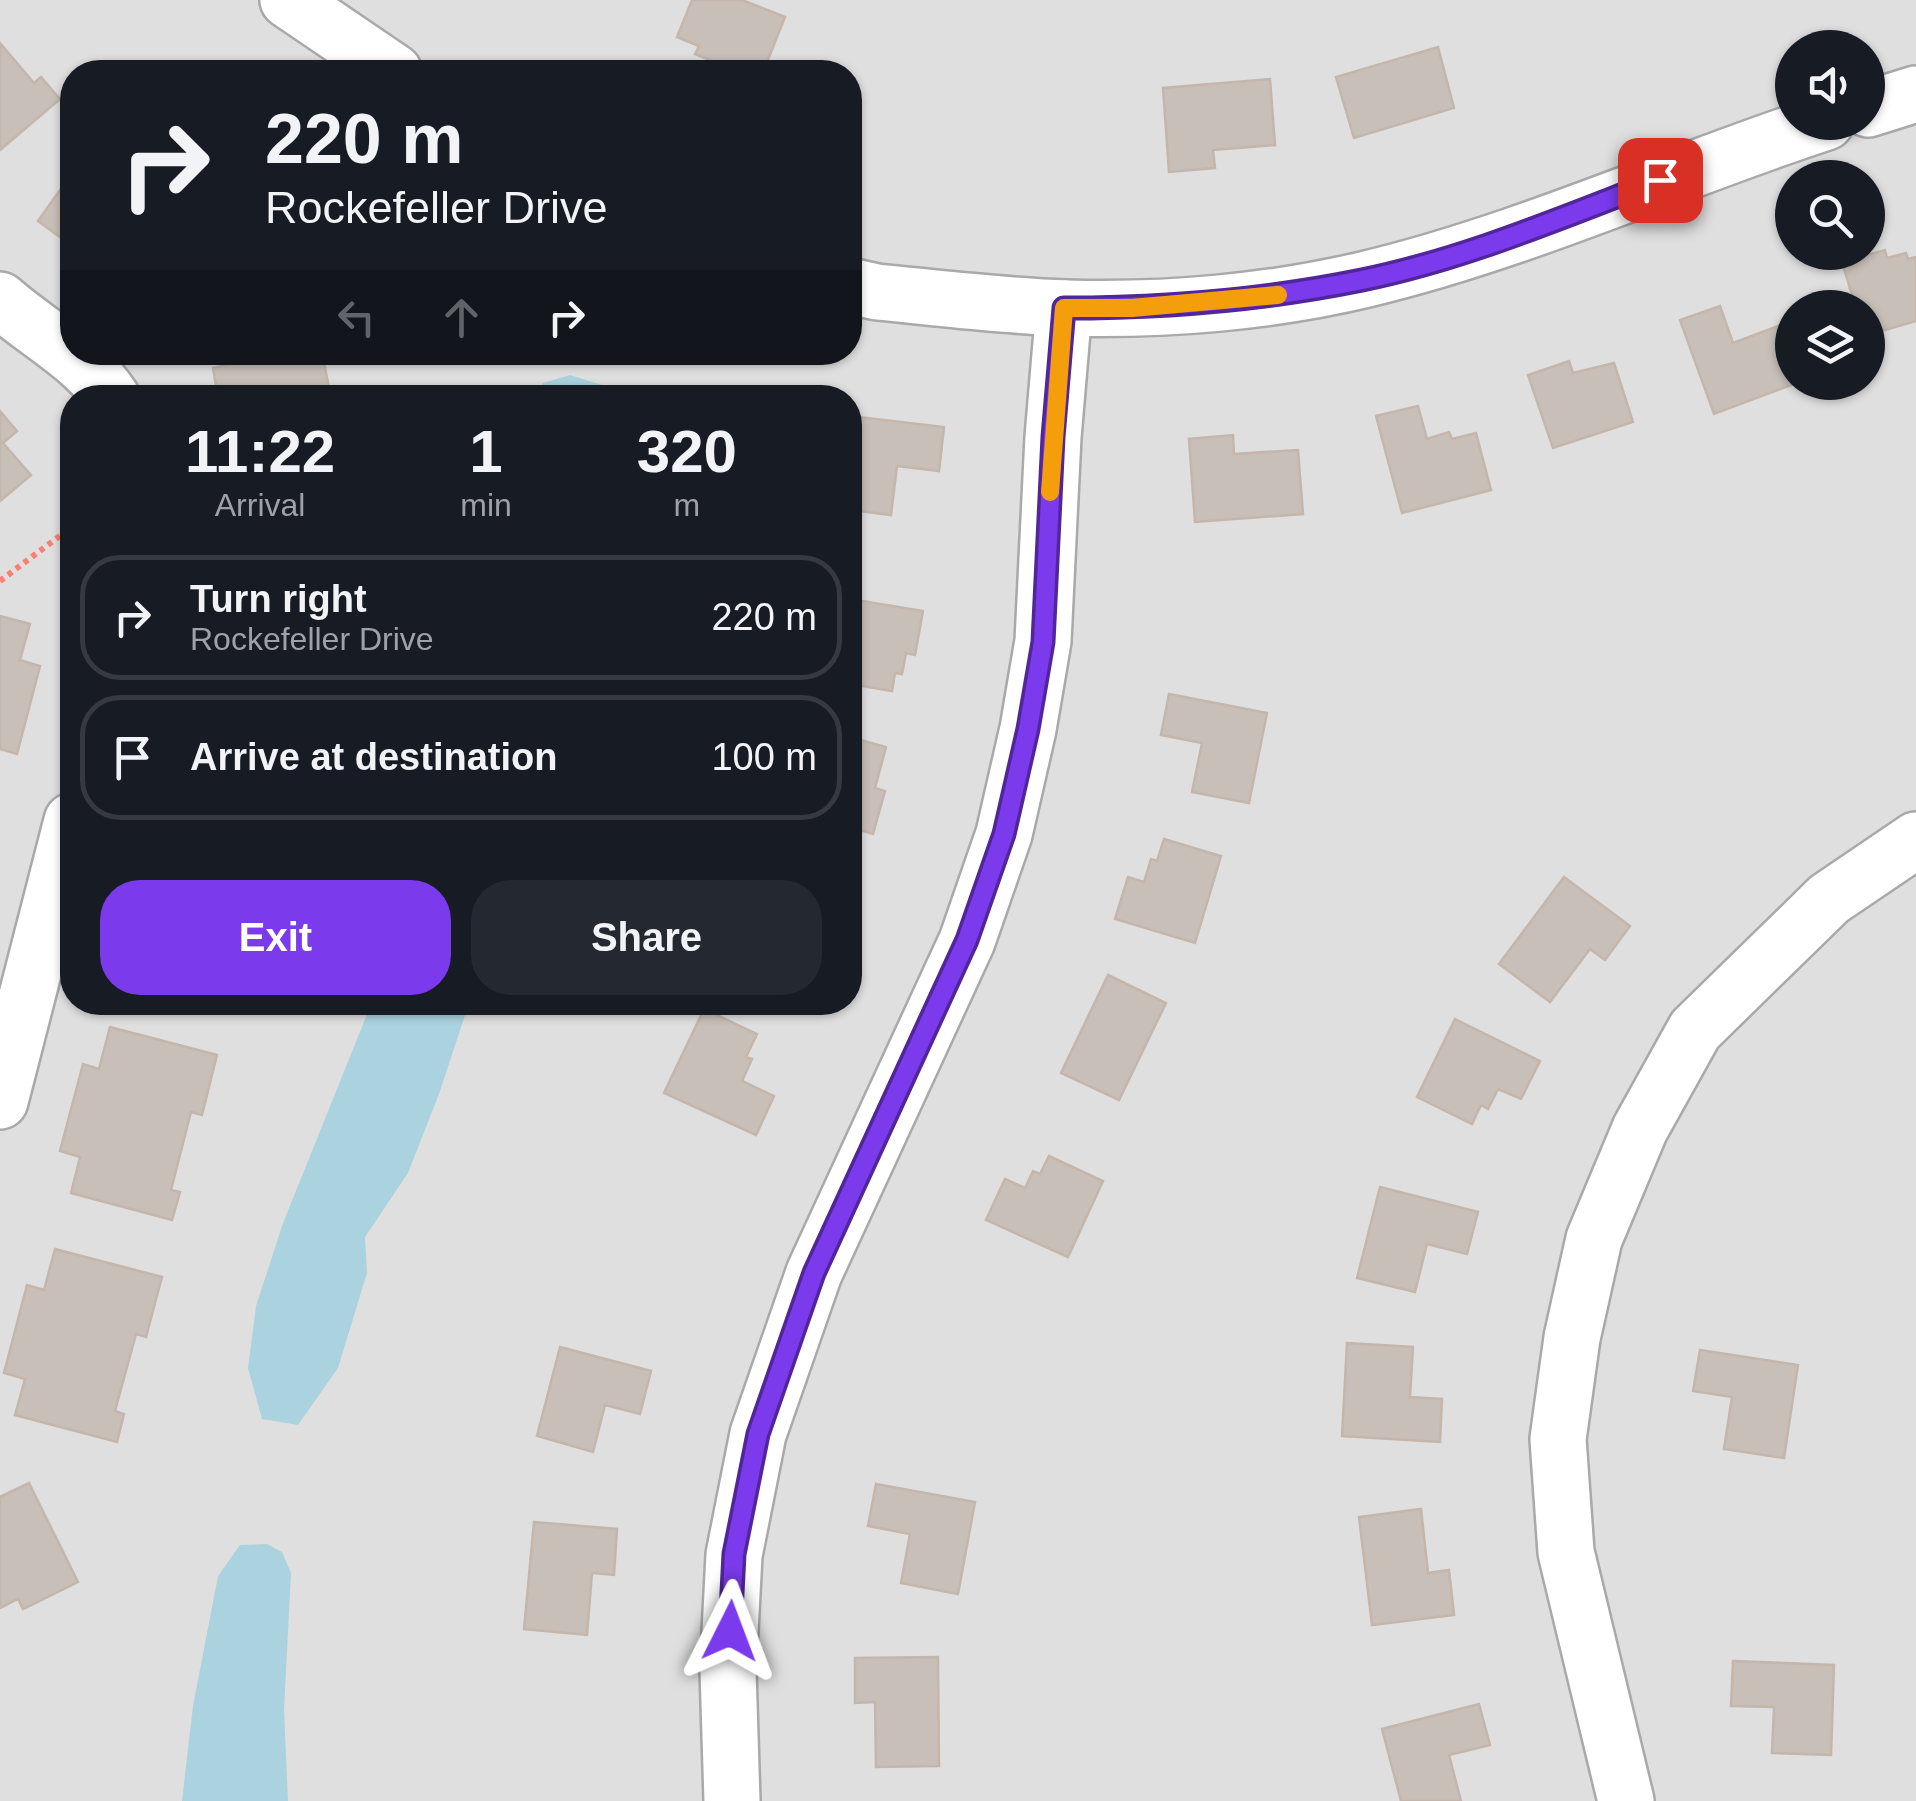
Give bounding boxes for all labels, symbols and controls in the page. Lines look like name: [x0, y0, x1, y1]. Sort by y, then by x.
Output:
map controls: [1775, 30, 1885, 400]
button: sound: [1775, 30, 1885, 140]
icon: right: [100, 100, 230, 230]
text: 220 m: [265, 100, 463, 178]
pin: [1618, 138, 1703, 223]
icon: arrive: [1633, 153, 1688, 208]
button: search: [1775, 160, 1885, 270]
text: Rockefeller Drive: [265, 182, 608, 233]
icon: left: [329, 290, 384, 345]
icon: ahead: [434, 290, 489, 345]
icon: right: [539, 290, 594, 345]
button: layers: [1775, 290, 1885, 400]
text: 11:22: [185, 418, 335, 485]
text: 1: [469, 418, 503, 485]
text: 320: [637, 418, 737, 485]
text: Arrival: [215, 487, 305, 523]
text: min: [460, 487, 512, 523]
text: m: [674, 487, 700, 523]
text: Turn right: [190, 578, 367, 620]
icon: right: [105, 590, 160, 645]
text: 220 m: [711, 596, 817, 638]
text: Rockefeller Drive: [190, 621, 434, 657]
icon: arrive: [105, 730, 160, 785]
text: Arrive at destination: [190, 736, 557, 778]
text: 100 m: [711, 736, 817, 778]
button: Exit: [100, 880, 451, 995]
button: Share: [471, 880, 822, 995]
position arrow: [678, 1579, 782, 1683]

